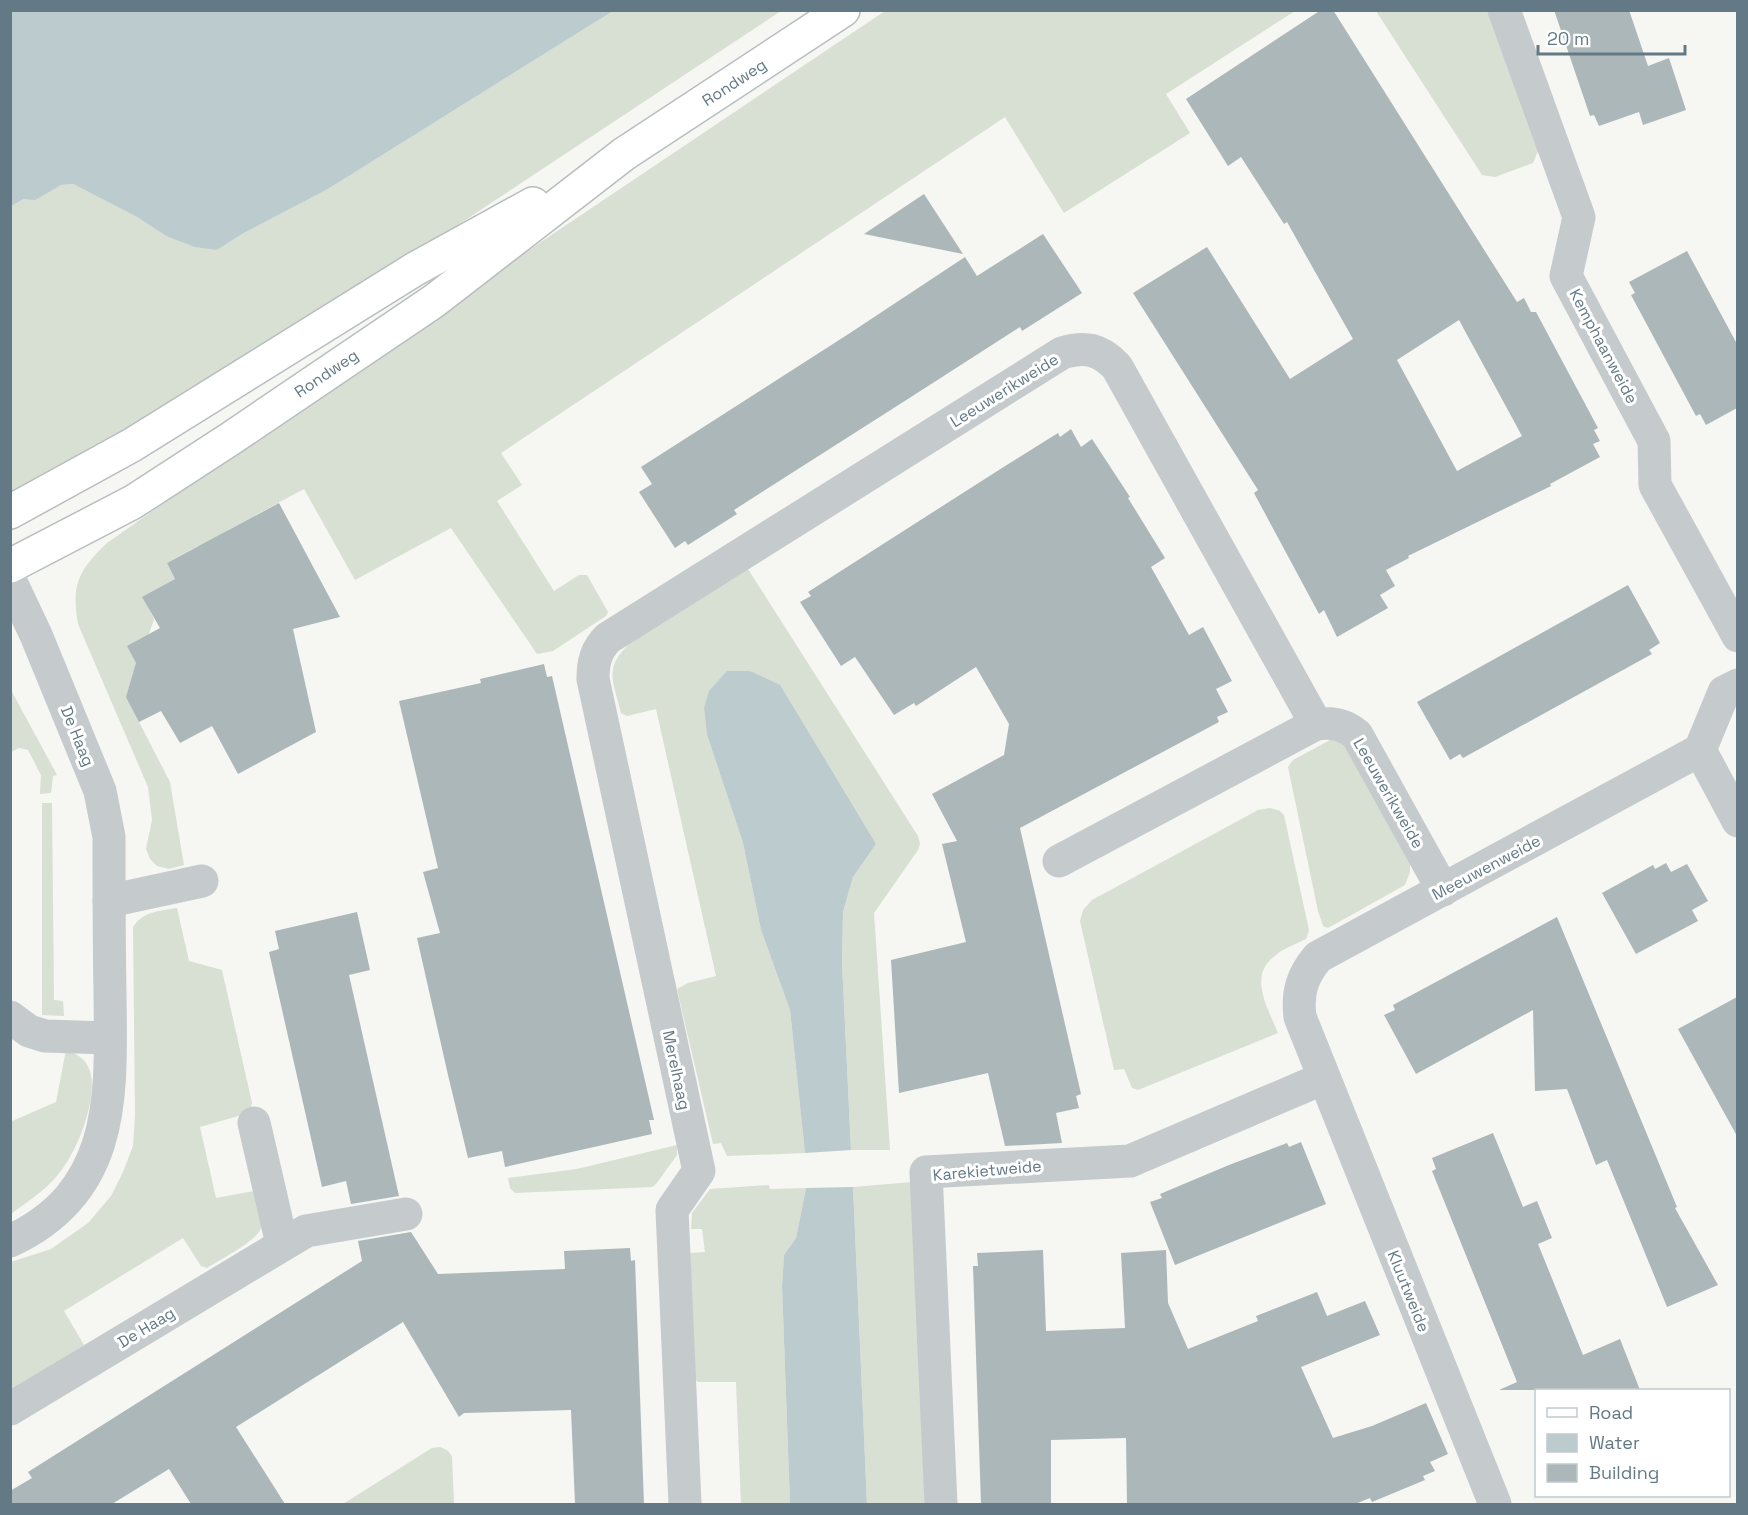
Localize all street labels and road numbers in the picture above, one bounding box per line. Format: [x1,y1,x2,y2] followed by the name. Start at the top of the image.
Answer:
[698,54,770,111] street label: Rondweg
[1565,285,1643,407] street label: Kemphaanweide
[290,344,362,402] street label: Rondweg
[946,349,1062,432] street label: Leeuwerikweide
[56,703,99,769] street label: De Haag
[1348,734,1429,852] street label: Leeuwerikweide
[1428,830,1544,905] street label: Meeuwenweide
[658,1028,695,1112] street label: Merelhaag
[932,1155,1042,1186] street label: Karekietweide
[1383,1247,1434,1335] street label: Kluutweide
[114,1302,179,1353] street label: De Haag

